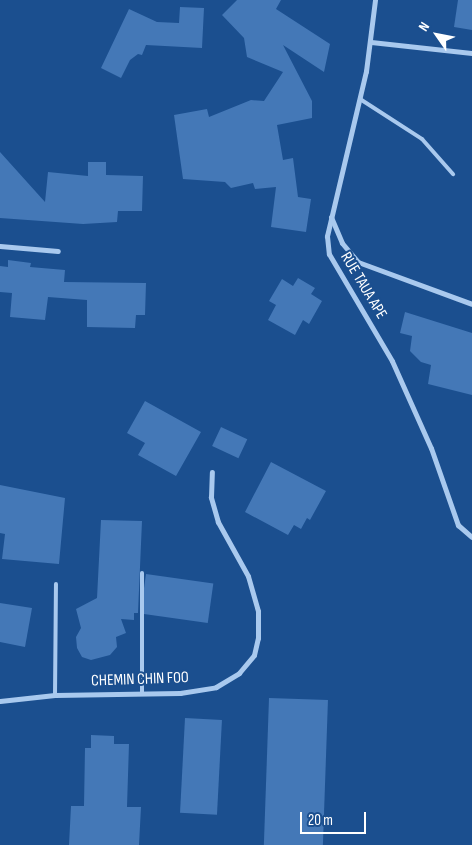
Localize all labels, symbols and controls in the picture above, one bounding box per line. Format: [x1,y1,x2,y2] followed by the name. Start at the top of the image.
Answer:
[412,10,462,60] north arrow
[415,19,433,34] text: N
[336,249,390,323] street label: RUE TAUA APE
[91,669,189,691] street label: CHEMIN CHIN FOO
[302,802,368,834] scale bar
[308,811,333,830] text: 20 m

